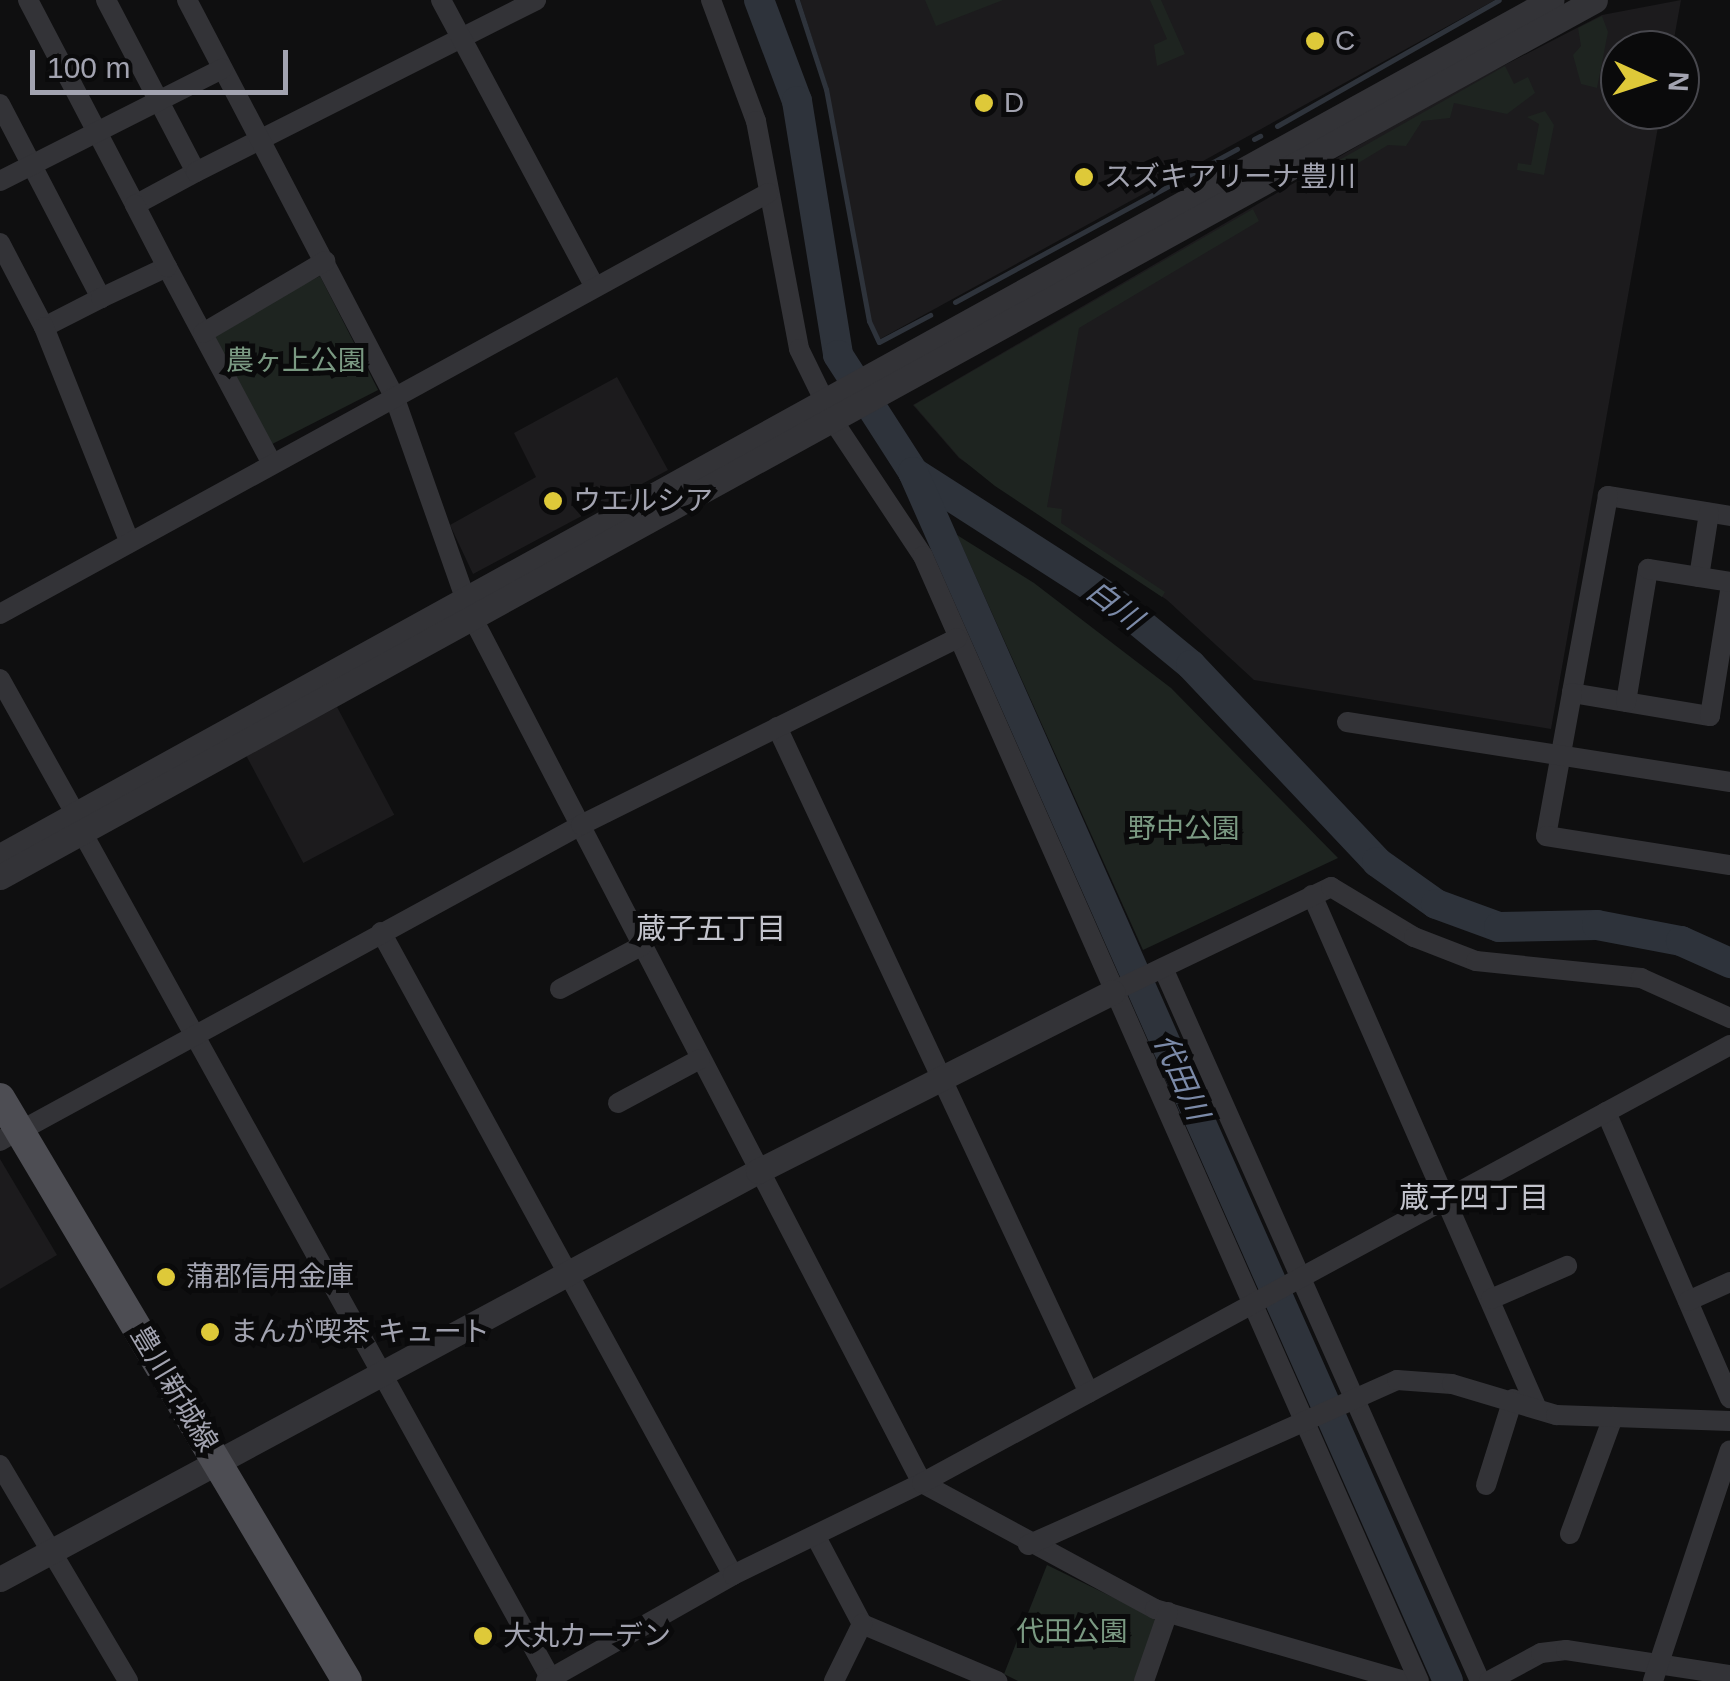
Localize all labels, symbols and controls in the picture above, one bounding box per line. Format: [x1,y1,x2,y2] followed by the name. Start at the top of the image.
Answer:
[1335,24,1355,58] place label: C
[35,30,292,92] scale bar
[1304,30,1326,52] marker: C
[1600,30,1700,130] north arrow
[47,51,130,84] text: 100 m
[1662,71,1694,92] text: N
[1004,86,1024,120] place label: D
[973,92,995,114] marker: D
[1104,160,1356,194] place label: スズキアリーナ豊川
[1073,166,1095,188] marker: スズキアリーナ豊川
[226,344,366,378] park label: 農ヶ上公園
[573,484,713,518] place label: ウエルシア
[542,490,564,512] marker: ウエルシア
[1079,573,1149,637] water label: 白川
[1128,812,1240,846] park label: 野中公園
[636,911,786,947] district label: 蔵子五丁目
[1146,1029,1216,1125] water label: 代田川
[1399,1180,1549,1216] district label: 蔵子四丁目
[186,1260,354,1294] place label: 蒲郡信用金庫
[155,1266,177,1288] marker: 蒲郡信用金庫
[230,1315,490,1349] place label: まんが喫茶 キュート
[124,1320,224,1458] street label: 豊川新城線
[199,1321,221,1343] marker: まんが喫茶 キュート
[1016,1615,1128,1649] park label: 代田公園
[503,1619,671,1653] place label: 大丸カーデン
[472,1625,494,1647] marker: 大丸カーデン

